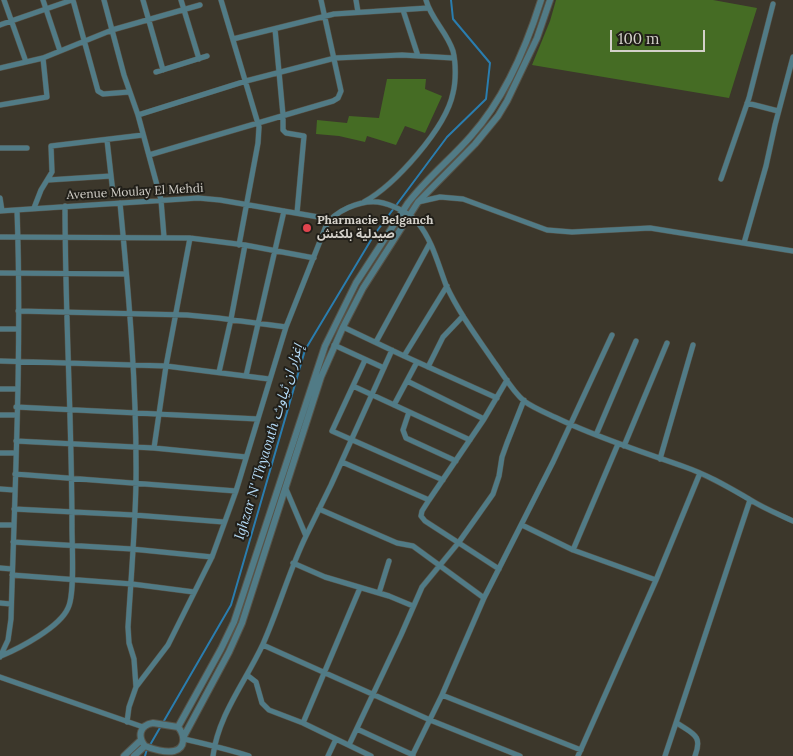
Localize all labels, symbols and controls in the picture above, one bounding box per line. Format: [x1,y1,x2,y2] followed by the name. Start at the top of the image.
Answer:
[613,20,708,52] scale bar
[618,29,659,48] text: 100 m
[66,181,204,203] street label: Avenue Moulay El Mehdi
[317,214,434,242] place label: Pharmacie Belganch صيدلية بلكنش
[301,222,313,234] marker: Pharmacie Belganch صيدلية بلكنش
[231,342,307,542] water label: Ighzar N' Thyaouth إغزار ان ثياوث

